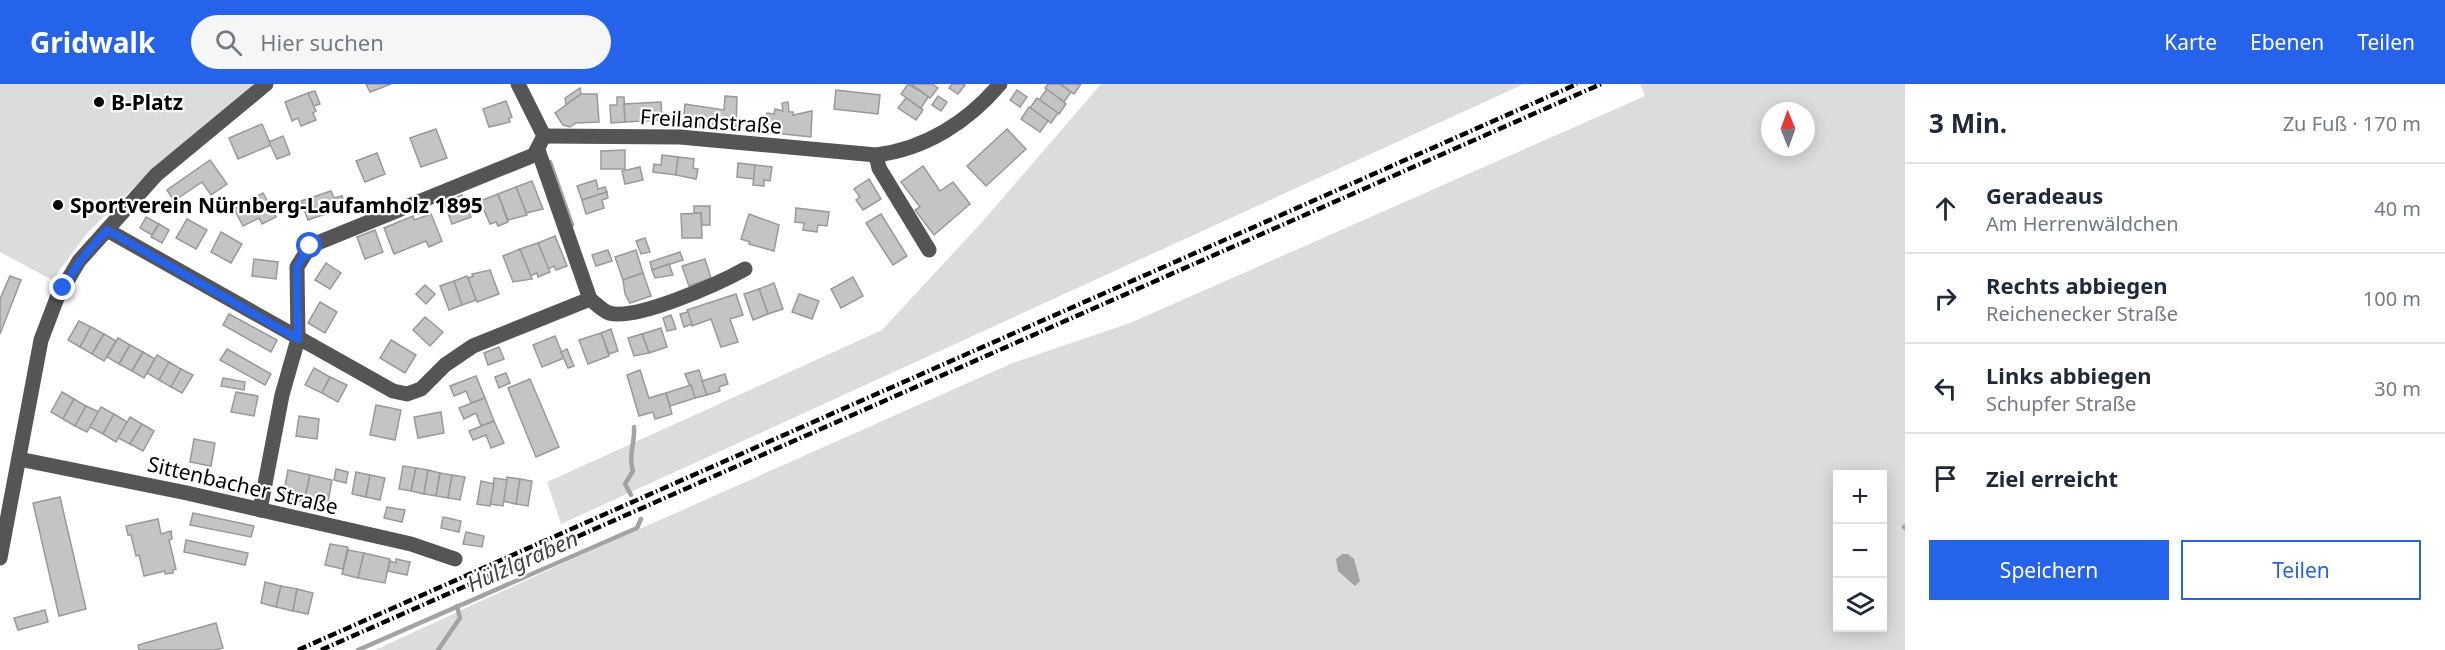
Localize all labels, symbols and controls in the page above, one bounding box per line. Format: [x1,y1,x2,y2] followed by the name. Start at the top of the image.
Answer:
[191,15,611,69] search box
[30,23,155,61] text: Gridwalk
[212,26,245,59] icon: search
[260,27,384,57] text: Hier suchen
[2164,28,2217,56] text: Karte
[2250,28,2324,56] text: Ebenen
[2357,28,2415,56] text: Teilen
[111,88,183,116] place label: B-Platz
[92,95,106,109] marker: B-Platz
[639,102,783,140] street label: Freilandstraße
[1761,102,1815,156] north arrow
[1929,105,2007,141] text: 3 Min.
[2283,110,2421,137] text: Zu Fuß · 170 m
[1986,180,2103,210] text: Geradeaus
[70,191,483,219] place label: Sportverein Nürnberg-Laufamholz 1895
[1929,192,1962,225] icon: ahead
[2374,195,2421,222] text: 40 m
[51,198,65,212] marker: Sportverein Nürnberg-Laufamholz 1895
[1986,210,2179,237] text: Am Herrenwäldchen
[296,232,322,258] route start
[1986,270,2168,300] text: Rechts abbiegen
[49,274,75,300] route end
[1929,282,1962,315] icon: right
[2363,285,2421,312] text: 100 m
[1986,300,2178,327] text: Reichenecker Straße
[1986,360,2152,390] text: Links abbiegen
[1929,372,1962,405] icon: left
[2374,375,2421,402] text: 30 m
[1986,390,2136,417] text: Schupfer Straße
[145,449,341,521] street label: Sittenbacher Straße
[1929,462,1962,495] icon: arrive
[1986,463,2118,493] text: Ziel erreicht
[1833,470,1887,632] map controls
[1833,470,1887,524] button: +
[462,522,582,598] water label: Hülzlgraben
[1833,524,1887,578] button: −
[1929,540,2169,600] button: Speichern
[2181,540,2421,600] button: Teilen
[1833,578,1887,632] button: layers

